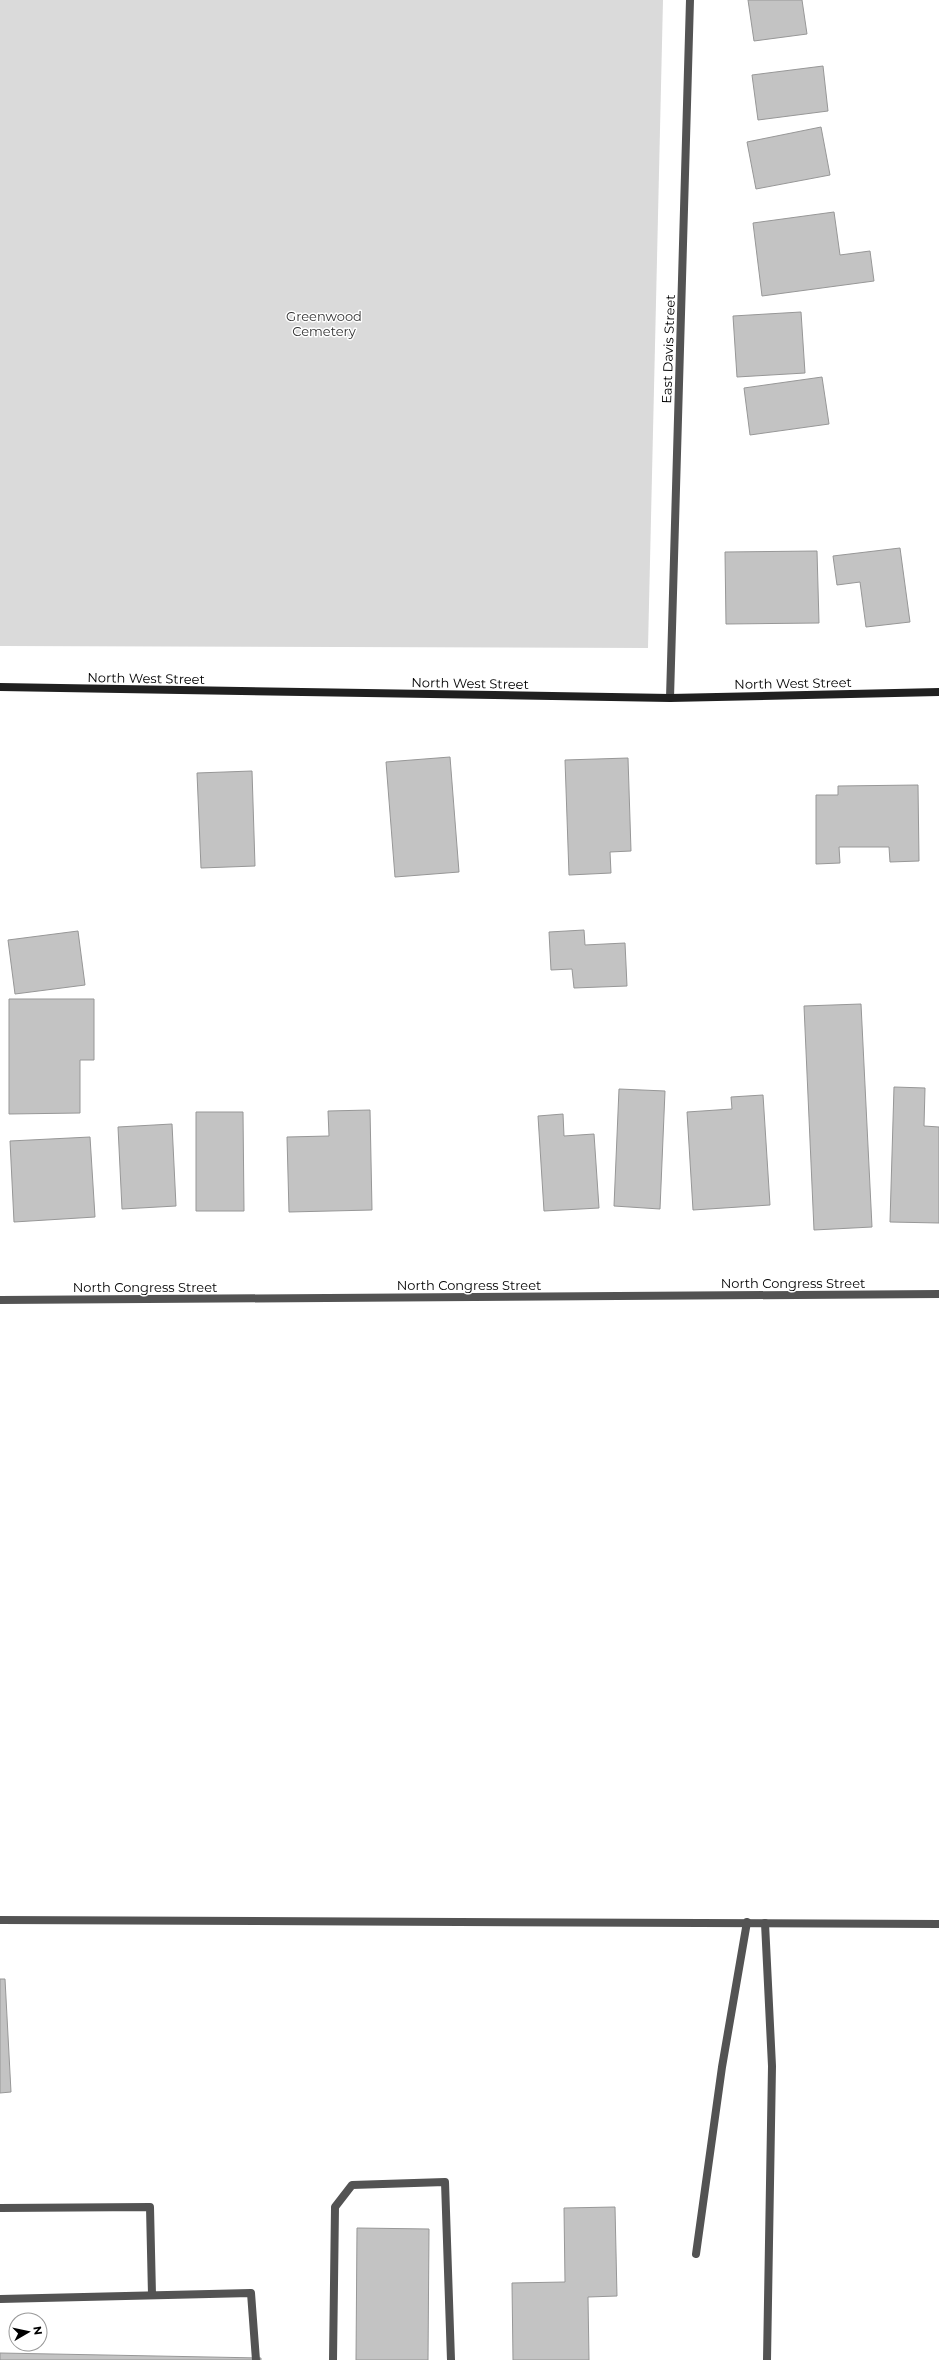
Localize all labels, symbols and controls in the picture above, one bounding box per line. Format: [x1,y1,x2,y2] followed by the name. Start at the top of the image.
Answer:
[658,294,678,404] street label: East Davis Street
[286,308,362,339] park label: Greenwood Cemetery
[87,669,205,687] street label: North West Street
[411,674,529,692] street label: North West Street
[734,674,852,692] street label: North West Street
[721,1275,865,1291] street label: North Congress Street
[397,1277,541,1293] street label: North Congress Street
[73,1279,217,1295] street label: North Congress Street
[8,2312,48,2352] north arrow
[30,2325,45,2336] text: N

